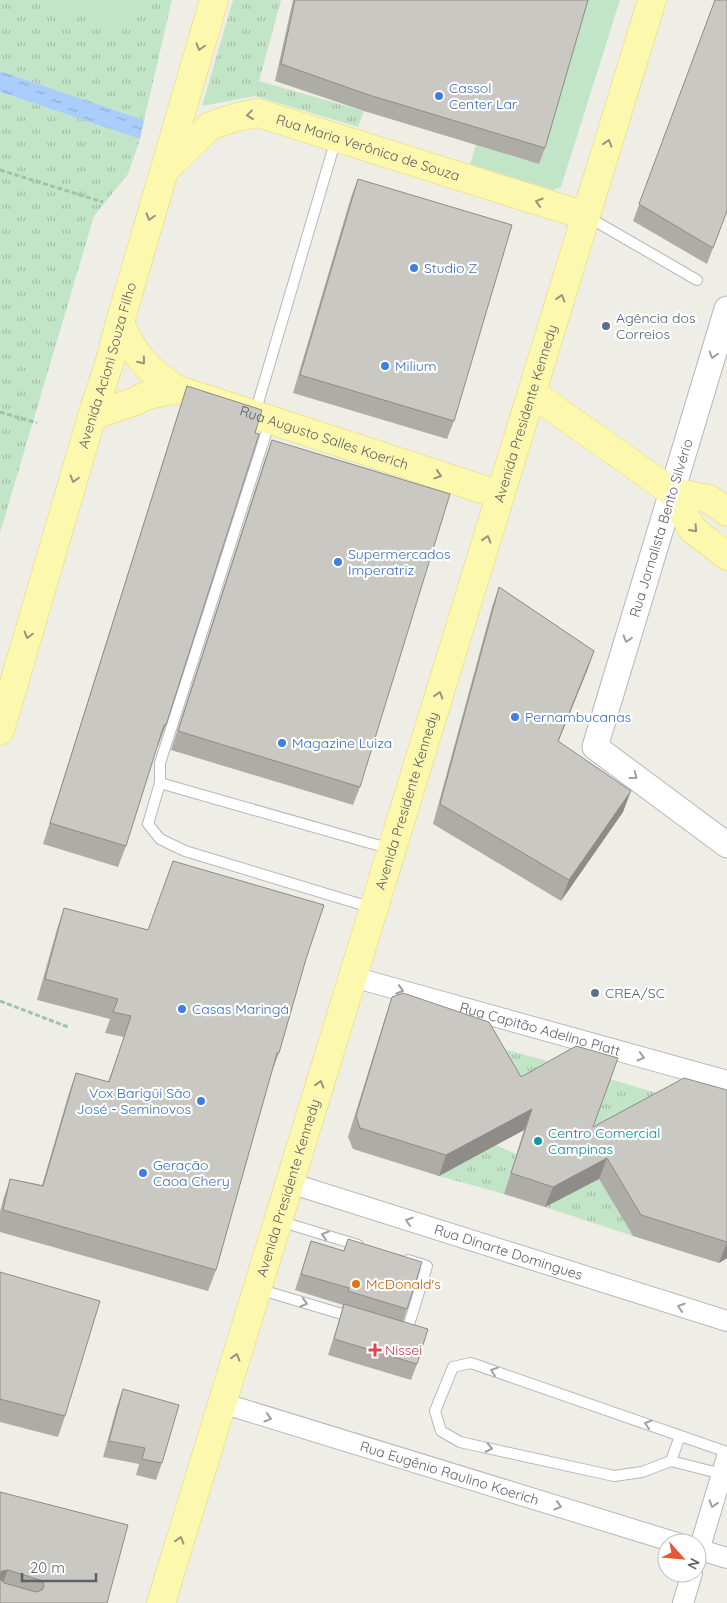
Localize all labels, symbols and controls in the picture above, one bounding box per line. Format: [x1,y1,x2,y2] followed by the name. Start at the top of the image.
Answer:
[196,42,206,50] one-way arrow
[449,79,518,113] place label: Cassol Center Lar
[433,90,445,102] marker: Cassol Center Lar
[246,109,254,120] one-way arrow
[274,110,462,185] street label: Rua Maria Verônica de Souza
[603,139,613,147] one-way arrow
[536,197,544,207] one-way arrow
[146,213,156,221] one-way arrow
[424,259,477,277] place label: Studio Z
[408,262,420,274] marker: Studio Z
[74,280,140,451] street label: Avenida Acioni Souza Filho
[555,294,565,303] one-way arrow
[616,309,696,343] place label: Agência dos Correios
[600,320,612,332] marker: Agência dos Correios
[490,322,561,505] street label: Avenida Presidente Kennedy
[708,351,718,359] one-way arrow
[136,355,145,364] one-way arrow
[395,357,437,375] place label: Milium
[379,360,391,372] marker: Milium
[238,401,411,474] street label: Rua Augusto Salles Koerich
[625,437,697,619] street label: Rua Jornalista Bento Silvério
[434,469,442,479] one-way arrow
[69,475,79,483] one-way arrow
[688,523,697,532] one-way arrow
[481,536,491,544] one-way arrow
[348,545,451,579] place label: Supermercados Imperatriz
[332,556,344,568] marker: Supermercados Imperatriz
[24,631,34,639] one-way arrow
[623,634,633,643] one-way arrow
[434,691,444,699] one-way arrow
[525,708,631,726] place label: Pernambucanas
[371,710,442,892] street label: Avenida Presidente Kennedy
[509,711,521,723] marker: Pernambucanas
[292,734,392,752] place label: Magazine Luiza
[276,737,288,749] marker: Magazine Luiza
[628,770,637,778] one-way arrow
[395,984,403,994] one-way arrow
[605,984,665,1002] place label: CREA/SC
[589,987,601,999] marker: CREA/SC
[458,998,622,1060] street label: Rua Capitão Adelino Platt
[192,1000,289,1018] place label: Casas Maringá
[176,1003,188,1015] marker: Casas Maringá
[636,1051,645,1062] one-way arrow
[314,1081,324,1089] one-way arrow
[77,1084,191,1118] place label: Vox Barigüi São José - Seminovos
[195,1095,207,1107] marker: Vox Barigüi São José - Seminovos
[252,1097,324,1279] street label: Avenida Presidente Kennedy
[548,1124,661,1158] place label: Centro Comercial Campinas
[532,1135,544,1147] marker: Centro Comercial Campinas
[153,1156,230,1190] place label: Geração Caoa Chery
[137,1167,149,1179] marker: Geração Caoa Chery
[405,1216,413,1226] one-way arrow
[432,1220,585,1284] street label: Rua Dinarte Domingues
[321,1230,329,1240] one-way arrow
[366,1275,441,1293] place label: McDonald's
[350,1278,362,1290] marker: McDonald's
[299,1297,307,1307] one-way arrow
[677,1302,685,1312] one-way arrow
[385,1341,422,1359] place label: Nissei
[369,1344,381,1356] marker: Nissei
[231,1353,241,1361] one-way arrow
[491,1367,499,1377] one-way arrow
[264,1412,272,1422] one-way arrow
[644,1420,653,1430] one-way arrow
[358,1437,541,1509] street label: Rua Eugênio Raulino Koerich
[484,1442,493,1453] one-way arrow
[709,1500,719,1508] one-way arrow
[553,1501,561,1511] one-way arrow
[657,1533,707,1583] north arrow
[175,1536,185,1544] one-way arrow
[22,1550,96,1582] scale bar
[683,1555,704,1573] text: N
[30,1558,65,1577] text: 20 m

